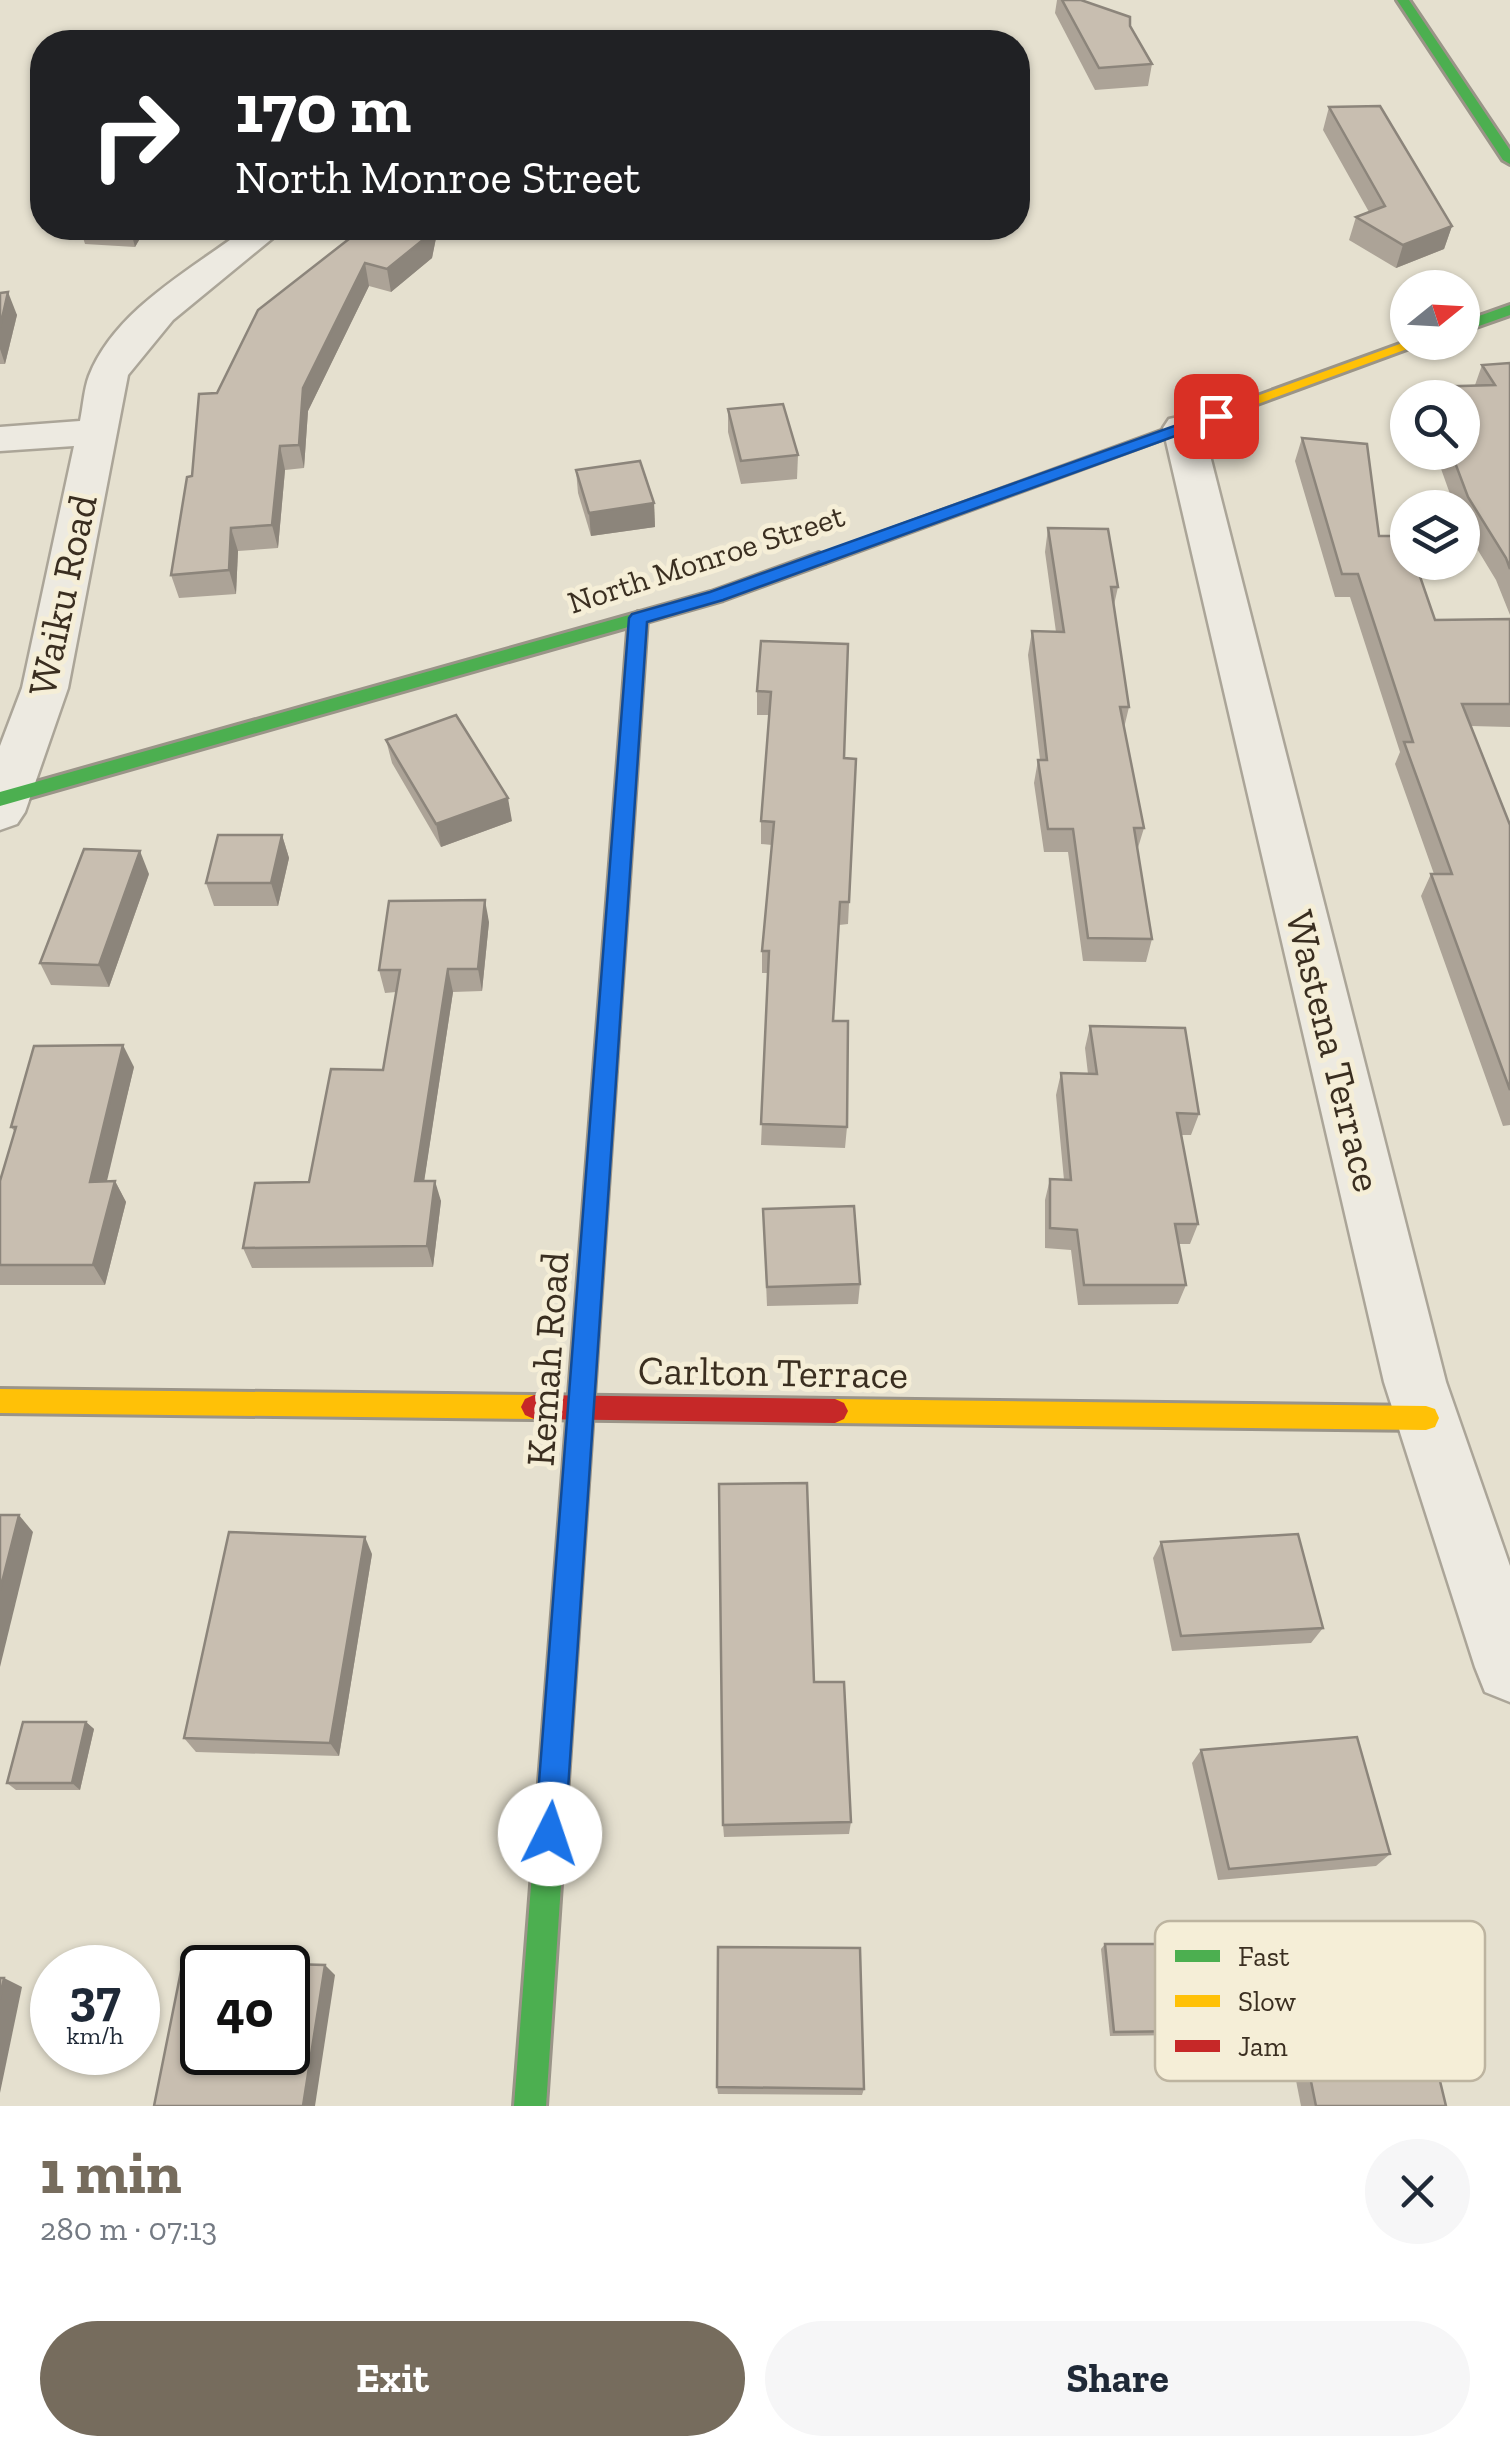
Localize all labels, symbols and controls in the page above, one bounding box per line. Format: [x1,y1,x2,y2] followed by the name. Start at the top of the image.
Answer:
[235,66,411,150] text: 170 m
[70,70,200,200] icon: right
[235,151,640,205] text: North Monroe Street
[1390,270,1480,360] north arrow
[1390,270,1480,580] map controls
[1174,374,1259,459] pin
[1390,380,1480,470] button: search
[1189,389,1244,444] icon: arrive
[17,490,107,700] street label: Waiku Road
[1390,490,1480,580] button: layers
[563,496,849,622] street label: North Monroe Street
[1276,906,1392,1196] street label: Wastena Terrace
[516,1250,578,1468] street label: Kemah Road
[638,1346,908,1398] street label: Carlton Terrace
[498,1782,602,1886] position arrow
[1155,1921,1485,2081] legend
[1238,1940,1290,1973] text: Fast
[180,1945,310,2075] speed limit sign: 40
[69,1968,121,2028] text: 37
[1238,1985,1296,2018] text: Slow
[66,2020,124,2050] text: km/h
[1238,2030,1288,2063] text: Jam
[40,2136,182,2208] text: 1 min
[1365,2139,1470,2244] button: close
[40,2210,217,2248] text: 280 m · 07:13
[40,2321,745,2436] button: Exit
[765,2321,1470,2436] button: Share

